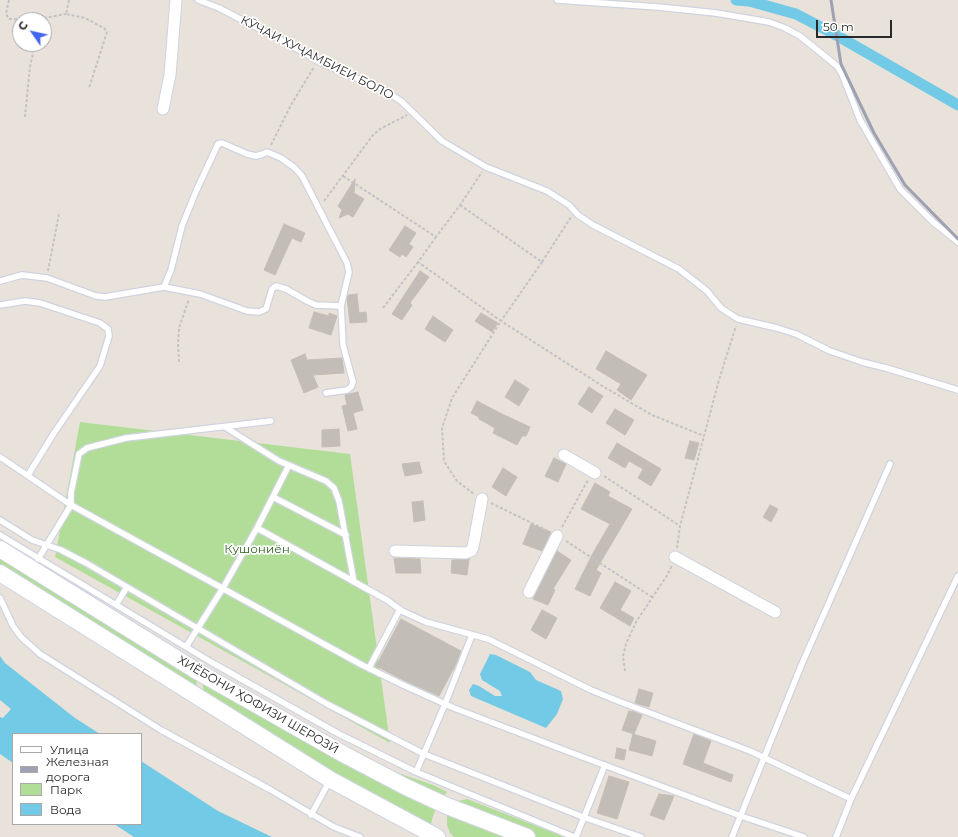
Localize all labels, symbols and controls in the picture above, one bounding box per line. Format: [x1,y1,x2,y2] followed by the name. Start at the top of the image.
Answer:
[12,12,52,52] north arrow
[818,12,894,38] scale bar
[238,13,396,103] street label: КӮЧАИ ХУҶАМБИЕИ БОЛО
[15,19,31,33] text: С
[823,19,854,34] text: 50 m
[224,542,290,556] park label: Кушониён
[175,653,341,757] street label: ХИЁБОНИ ҲОФИЗИ ШЕРОЗӢ
[12,733,142,825] legend
[50,742,89,757] text: Улица
[46,754,109,784] text: Железная дорога
[50,782,82,797] text: Парк
[50,802,81,817] text: Вода

